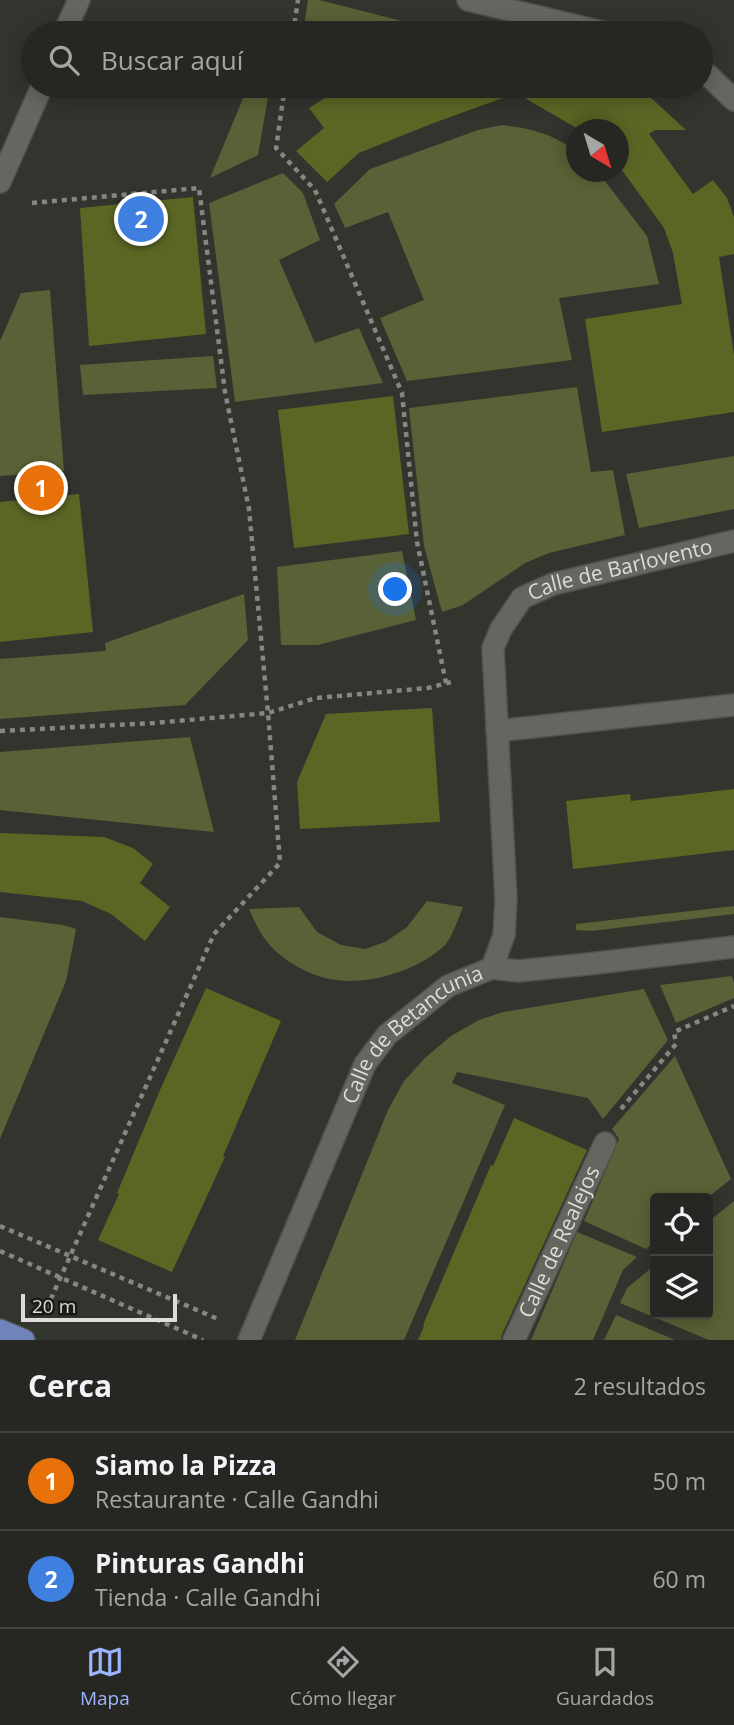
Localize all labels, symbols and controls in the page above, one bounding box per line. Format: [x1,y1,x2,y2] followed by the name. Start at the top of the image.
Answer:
[21,21,713,98] search box
[45,41,83,79] icon: search
[101,42,243,78] text: Buscar aquí
[566,119,629,182] north arrow
[118,193,164,245] pin: 2
[18,462,64,514] pin: 1
[523,532,715,607] street label: Calle de Barlovento
[378,572,412,606] your location
[335,958,487,1108] street label: Calle de Betancunia
[511,1161,606,1322] street label: Calle de Realejos
[650,1193,713,1319] map controls
[650,1193,713,1256] button: locate
[650,1256,713,1319] button: layers
[21,1291,177,1323] scale bar
[32,1293,76,1319] text: 20 m
[28,1365,112,1406] text: Cerca
[574,1370,706,1402] text: 2 resultados
[95,1447,277,1483] text: Siamo la Pizza
[44,1465,58,1497] text: 1
[652,1465,706,1497] text: 50 m
[95,1483,379,1515] text: Restaurante · Calle Gandhi
[95,1545,305,1581] text: Pinturas Gandhi
[44,1563,58,1595] text: 2
[652,1563,706,1595] text: 60 m
[95,1581,321,1613] text: Tienda · Calle Gandhi
[80,1643,130,1711] tab: Mapa
[290,1643,396,1711] tab: Cómo llegar
[556,1643,654,1711] tab: Guardados

